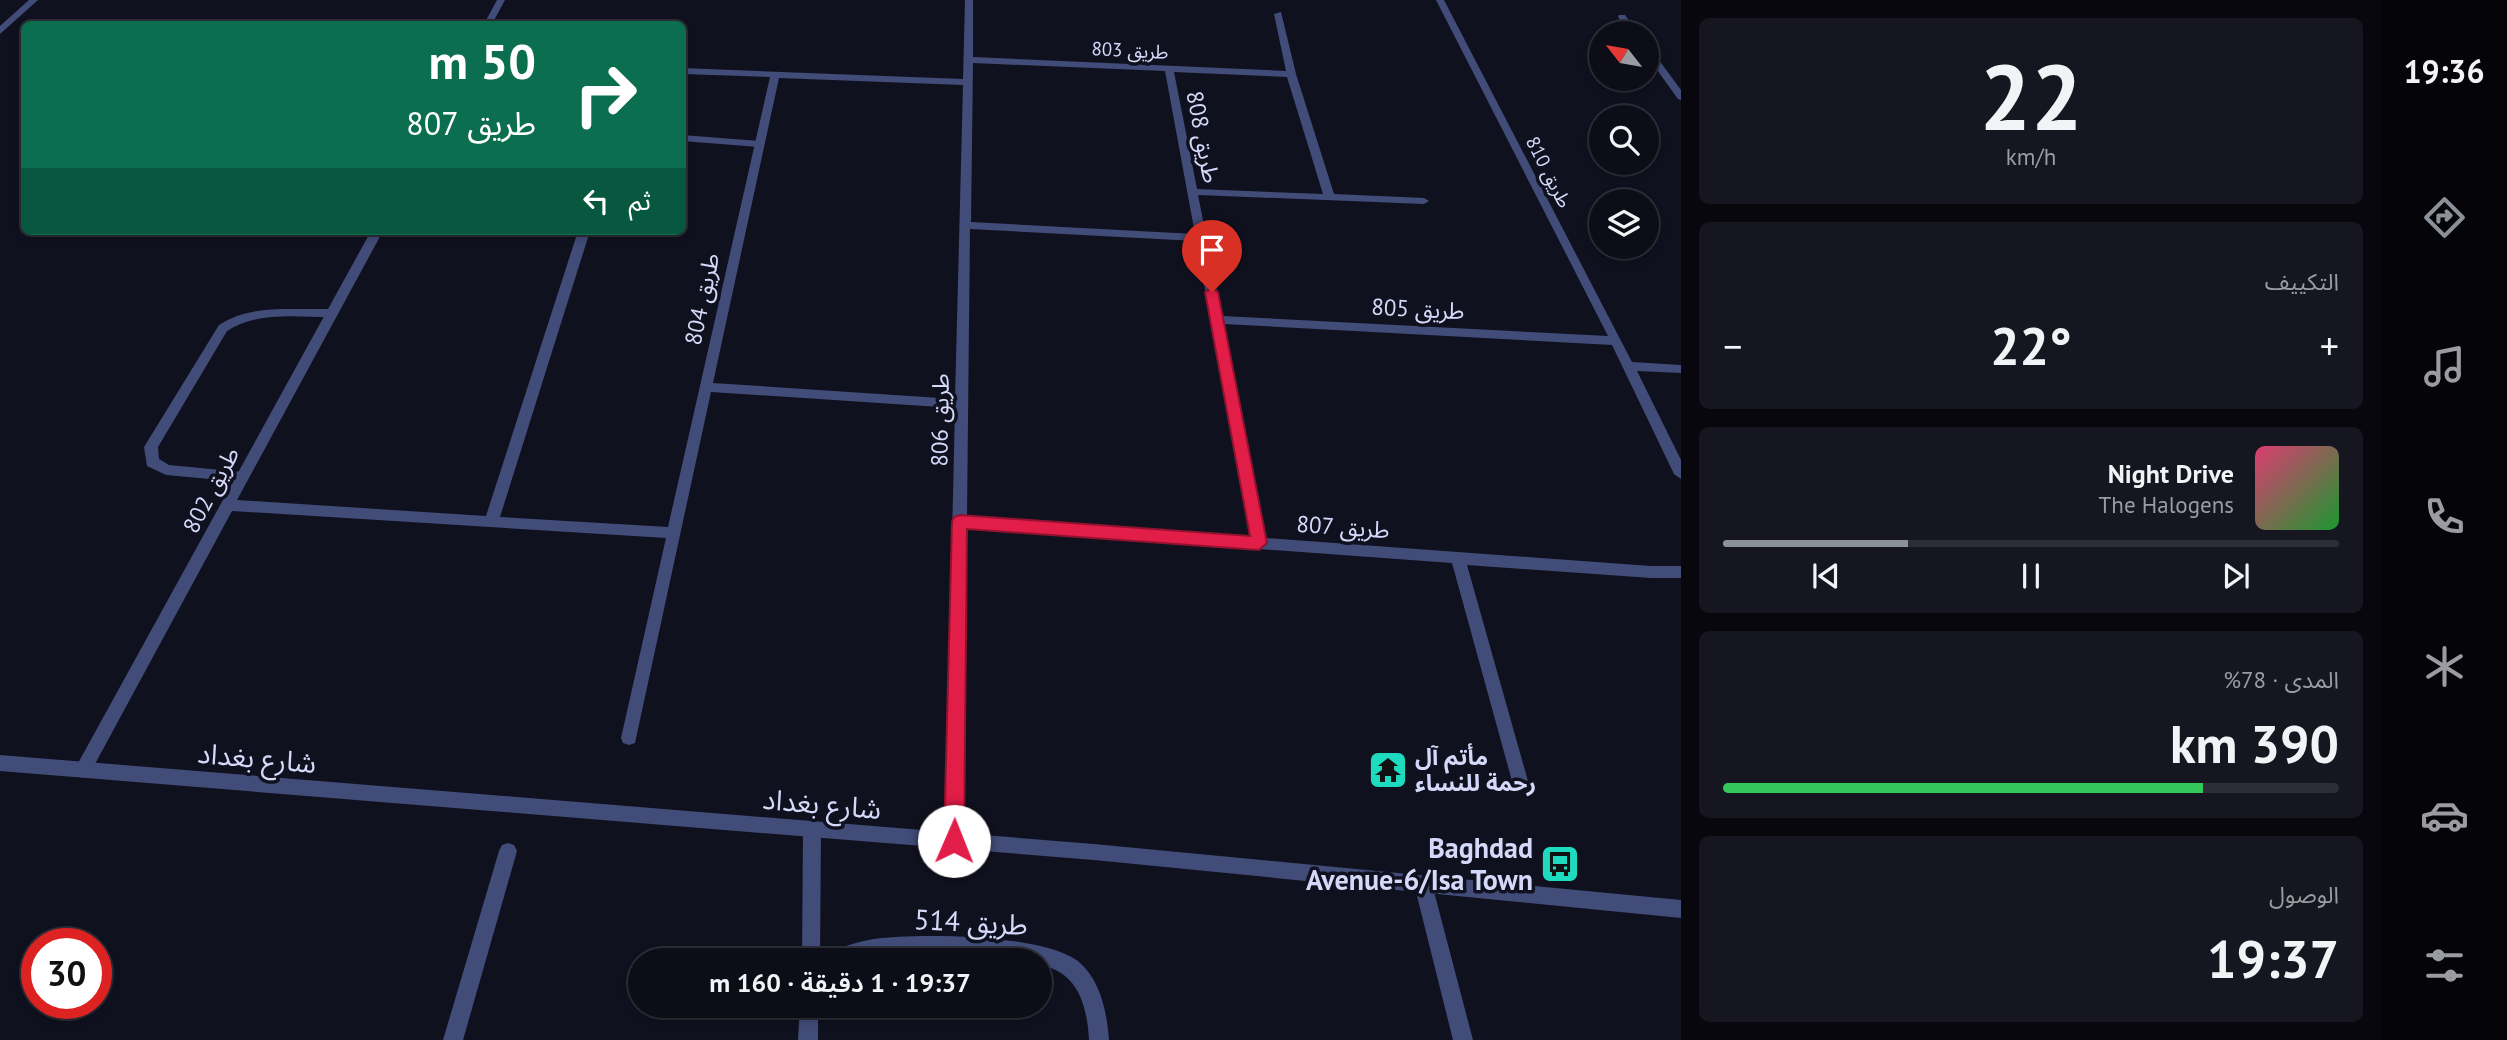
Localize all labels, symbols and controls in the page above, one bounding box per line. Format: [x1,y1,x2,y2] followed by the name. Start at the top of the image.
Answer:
[1589,21,1659,91] north arrow
[1589,21,1659,259] map controls
[429,29,536,93] text: 50 m
[1091,36,1169,64] street label: طريق 803
[1979,37,2083,155] text: 22
[560,49,651,140] icon: right
[2403,50,2485,92] text: 19:36
[1180,88,1227,185] street label: طريق 808
[406,102,536,144] text: طريق 807
[1589,105,1659,175] button: search
[1521,132,1577,212] street label: طريق 810
[2006,142,2056,171] text: km/h
[577,182,615,220] icon: left
[629,184,651,217] text: ثم
[1589,189,1659,259] button: layers
[2420,193,2469,242] icon: directions
[1182,220,1242,292] pin
[1193,231,1231,269] icon: arrive
[678,250,725,347] street label: طريق 804
[2265,267,2339,296] text: التكييف
[1371,292,1465,325] street label: طريق 805
[1990,312,2072,379] text: 22°
[1723,321,1742,370] text: −
[2320,321,2339,370] text: +
[2420,342,2469,391] icon: music
[924,373,955,467] street label: طريق 806
[176,442,245,538] street label: طريق 802
[2108,457,2234,490] text: Night Drive
[2099,490,2234,519] text: The Halogens
[2420,492,2469,541] icon: phone
[1296,509,1391,544] street label: طريق 807
[1807,557,1845,595] icon: previous
[2012,557,2050,595] icon: pause
[2217,557,2255,595] icon: next
[2420,642,2469,691] icon: climate
[2223,665,2339,694] text: المدى · 78%
[2170,710,2339,777] text: 390 km
[196,734,318,784] street label: شارع بغداد
[1415,742,1536,797] place label: مأتم آل رحمة للنساء
[1367,749,1409,791] temple icon: مأتم آل رحمة للنساء
[761,780,883,830] street label: شارع بغداد
[2420,791,2469,840] icon: car
[917,804,991,878] position arrow
[1306,829,1533,898] place label: Baghdad Avenue-6/Isa Town
[1539,843,1581,885] bus stop icon: Baghdad Avenue-6/Isa Town
[2269,880,2339,909] text: الوصول
[913,900,1029,943] street label: طريق 514
[2207,925,2339,992] text: 19:37
[21,928,112,1019] speed limit sign: 30
[2420,941,2469,990] icon: filters
[709,966,971,999] text: 19:37 · 1 دقيقة · 160 m

